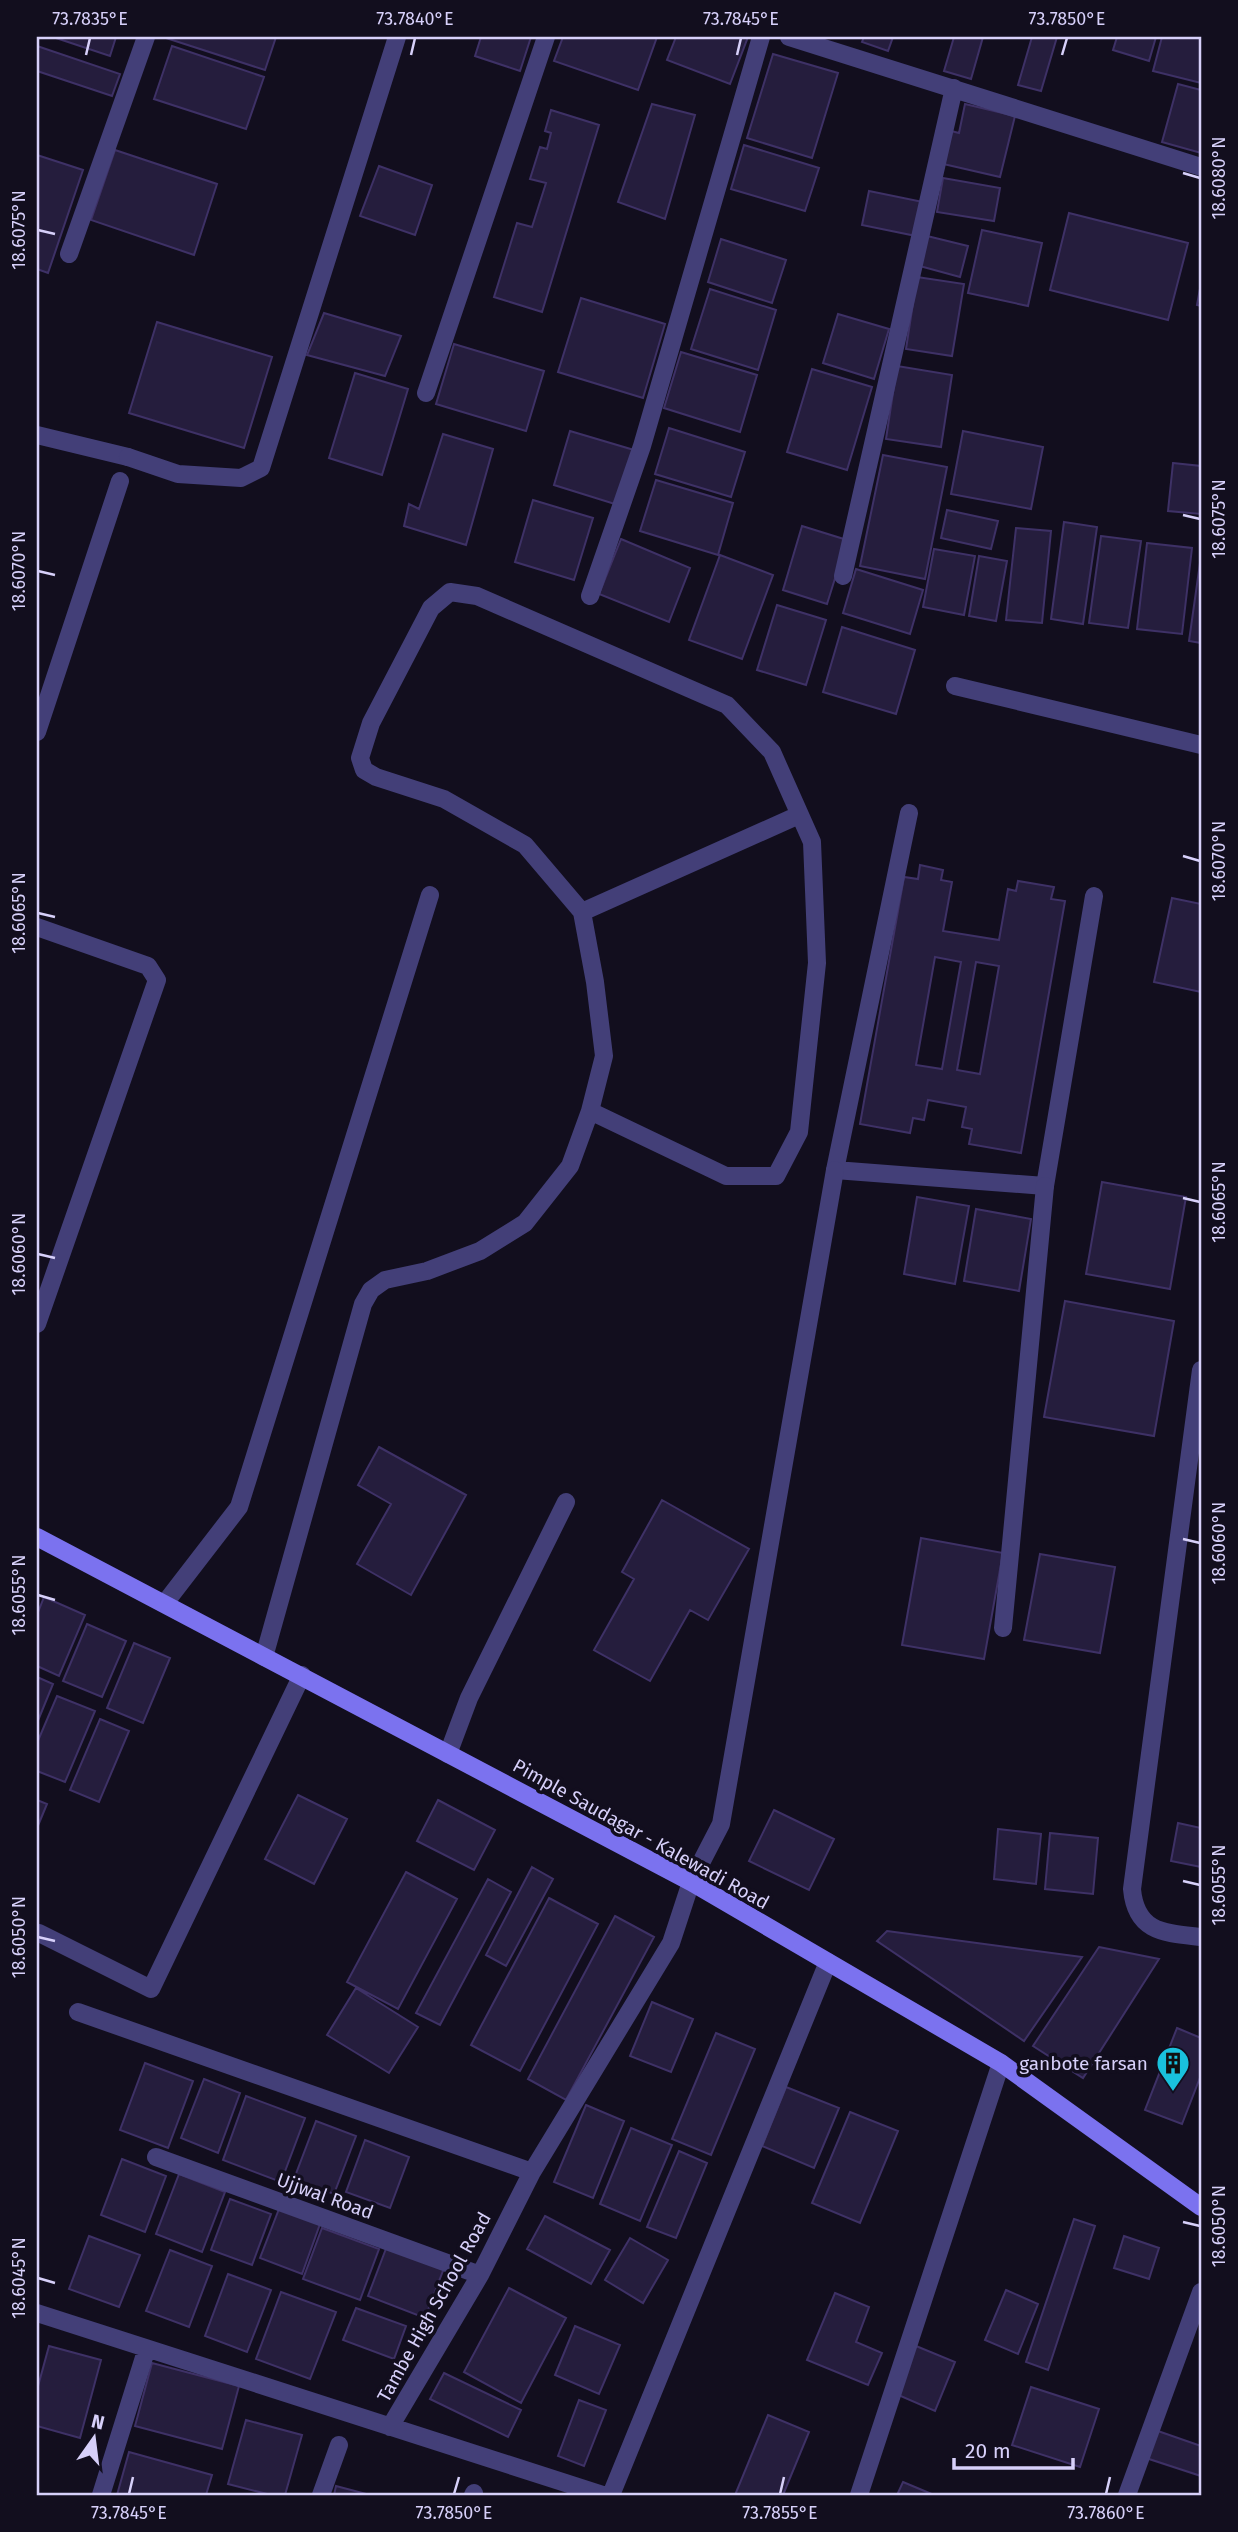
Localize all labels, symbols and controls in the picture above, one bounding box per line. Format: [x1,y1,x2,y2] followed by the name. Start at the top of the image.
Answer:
[52,8,128,30] text: 73.7835°E
[376,8,454,30] text: 73.7840°E
[703,8,779,30] text: 73.7845°E
[1029,8,1105,30] text: 73.7850°E
[1208,136,1230,220] text: 18.6080°N
[8,190,30,270] text: 18.6075°N
[1208,479,1230,559] text: 18.6075°N
[8,531,30,611] text: 18.6070°N
[1208,821,1230,901] text: 18.6070°N
[8,872,30,954] text: 18.6065°N
[1208,1161,1230,1243] text: 18.6065°N
[8,1213,30,1295] text: 18.6060°N
[1208,1502,1230,1584] text: 18.6060°N
[8,1555,30,1635] text: 18.6055°N
[509,1754,773,1914] street label: Pimple Saudagar - Kalewadi Road
[1208,1845,1230,1925] text: 18.6055°N
[8,1896,30,1978] text: 18.6050°N
[1154,2044,1192,2093] building icon: ganbote farsan
[1019,2052,1148,2075] place label: ganbote farsan
[274,2168,376,2224] street label: Ujjwal Road
[1208,2185,1230,2267] text: 18.6050°N
[372,2208,496,2406] street label: Tambe High School Road
[8,2237,30,2319] text: 18.6045°N
[60,2402,130,2472] north arrow
[89,2409,107,2435] text: N
[954,2427,1074,2471] scale bar
[965,2438,1011,2464] text: 20 m
[91,2502,167,2524] text: 73.7845°E
[416,2502,492,2524] text: 73.7850°E
[742,2502,818,2524] text: 73.7855°E
[1067,2502,1145,2524] text: 73.7860°E

